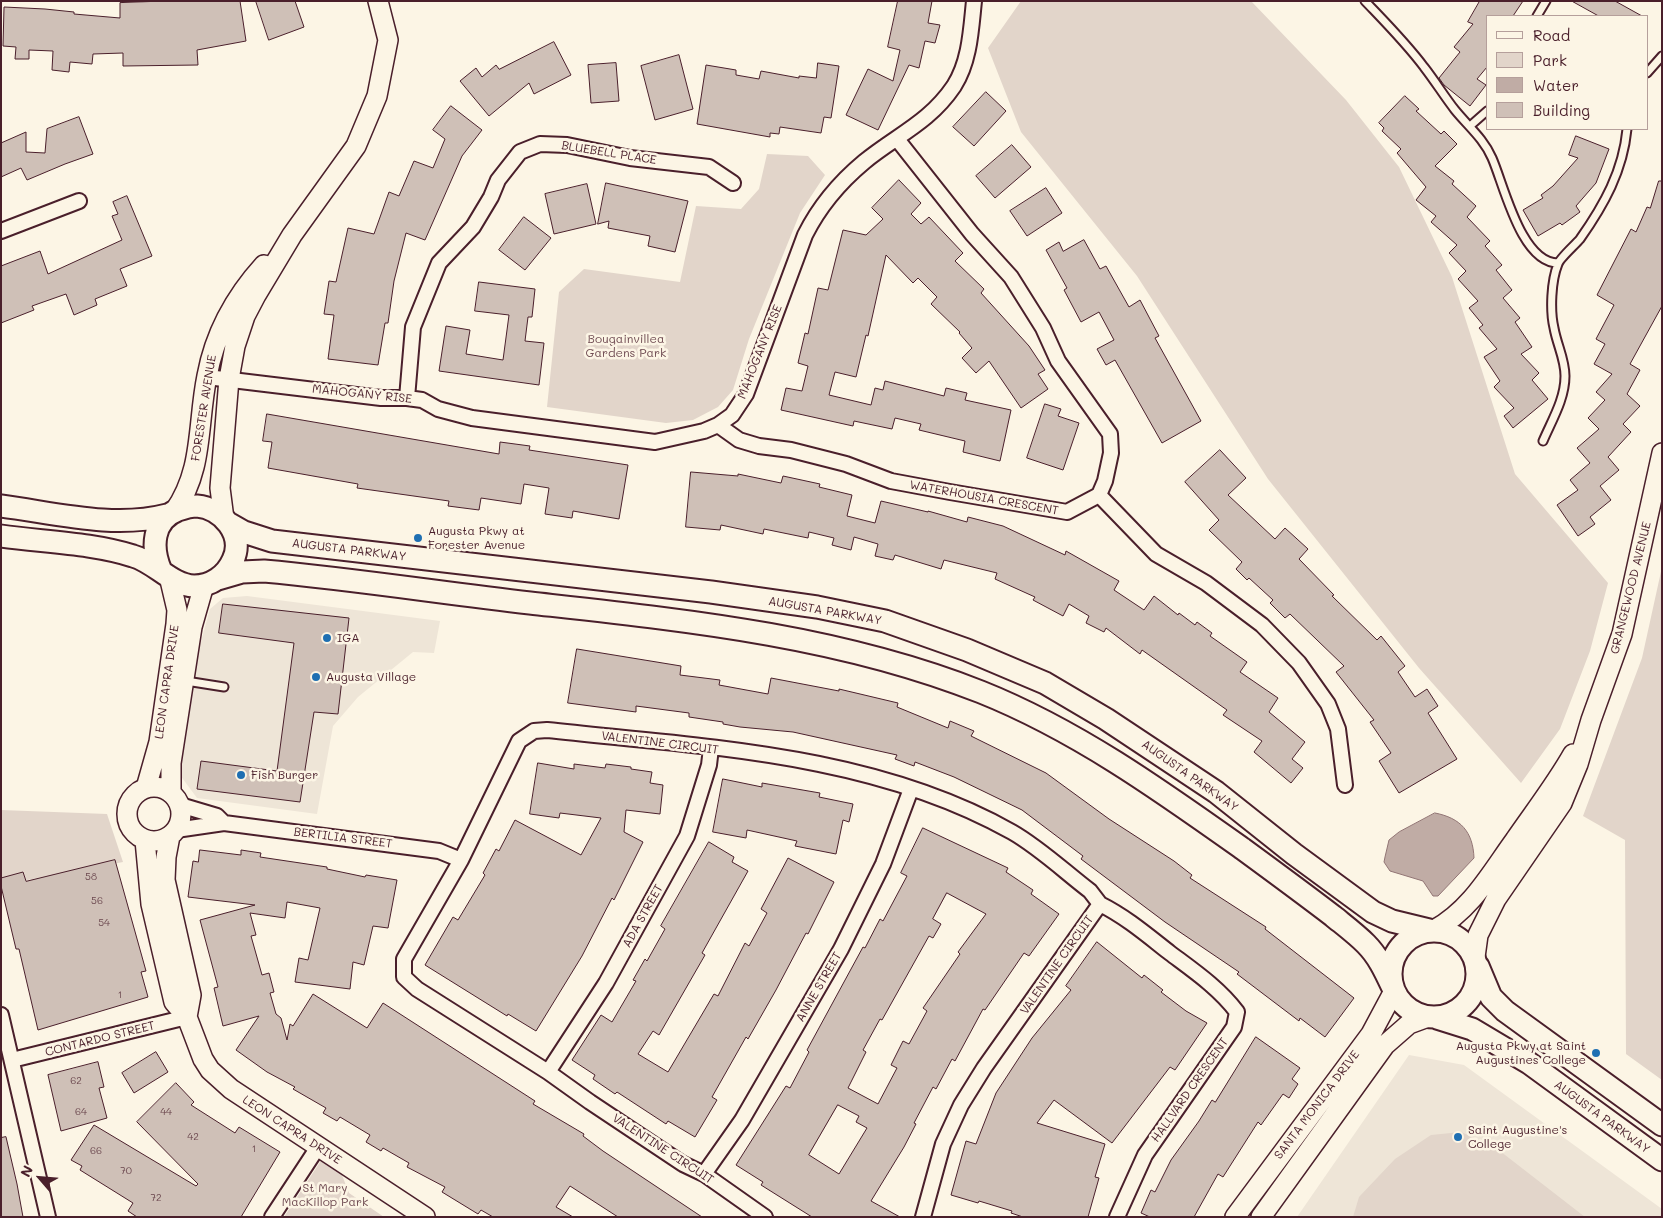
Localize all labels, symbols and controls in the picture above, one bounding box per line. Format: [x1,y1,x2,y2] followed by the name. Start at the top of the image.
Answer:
[1486,15,1648,130] legend
[1533,25,1570,45] text: Road
[1533,50,1567,70] text: Park
[1533,75,1579,95] text: Water
[1533,100,1590,120] text: Building
[560,138,658,168] street label: BLUEBELL PLACE
[735,303,785,401] street label: MAHOGANY RISE
[586,332,666,360] park label: Bougainvillea Gardens Park
[188,354,220,462] street label: FORESTER AVENUE
[311,382,413,406] street label: MAHOGANY RISE
[908,478,1060,518] street label: WATERHOUSIA CRESCENT
[1608,520,1654,656] street label: GRANGEWOOD AVENUE
[428,524,525,552] place label: Augusta Pkwy at Forester Avenue
[412,532,424,544] marker: Augusta Pkwy at Forester Avenue
[291,536,407,564] street label: AUGUSTA PARKWAY
[767,594,883,628] street label: AUGUSTA PARKWAY
[152,624,182,740] street label: LEON CAPRA DRIVE
[337,631,359,645] place label: IGA
[321,632,333,644] marker: IGA
[326,670,416,684] place label: Augusta Village
[310,671,322,683] marker: Augusta Village
[601,729,719,757] street label: VALENTINE CIRCUIT
[1139,737,1241,815] street label: AUGUSTA PARKWAY
[251,768,318,782] place label: Fish Burger
[235,769,247,781] marker: Fish Burger
[293,825,393,851] street label: BERTILIA STREET
[85,871,97,883] house number: 58
[620,882,666,950] street label: ADA STREET
[91,895,103,907] house number: 56
[1017,913,1097,1017] street label: VALENTINE CIRCUIT
[98,917,110,929] house number: 54
[793,949,845,1025] street label: ANNE STREET
[118,989,122,1001] house number: 1
[44,1018,156,1060] street label: CONTARDO STREET
[1148,1035,1232,1145] street label: HALLVARD CRESCENT
[1456,1039,1586,1067] place label: Augusta Pkwy at Saint Augustines College
[1590,1047,1602,1059] marker: Augusta Pkwy at Saint Augustines College
[1271,1048,1363,1162] street label: SANTA MONICA DRIVE
[70,1075,82,1087] house number: 62
[1551,1077,1653,1157] street label: AUGUSTA PARKWAY
[240,1093,344,1167] street label: LEON CAPRA DRIVE
[75,1106,87,1118] house number: 64
[160,1106,172,1118] house number: 44
[610,1111,716,1187] street label: VALENTINE CIRCUIT
[1468,1123,1567,1151] place label: Saint Augustine's College
[187,1131,199,1143] house number: 42
[1452,1131,1464,1143] marker: Saint Augustine's College
[252,1143,256,1155] house number: 1
[90,1145,102,1157] house number: 66
[15,1153,65,1203] north arrow
[15,1162,37,1180] text: N
[120,1165,132,1177] house number: 70
[282,1181,368,1209] park label: St Mary MacKillop Park
[150,1192,162,1204] house number: 72

